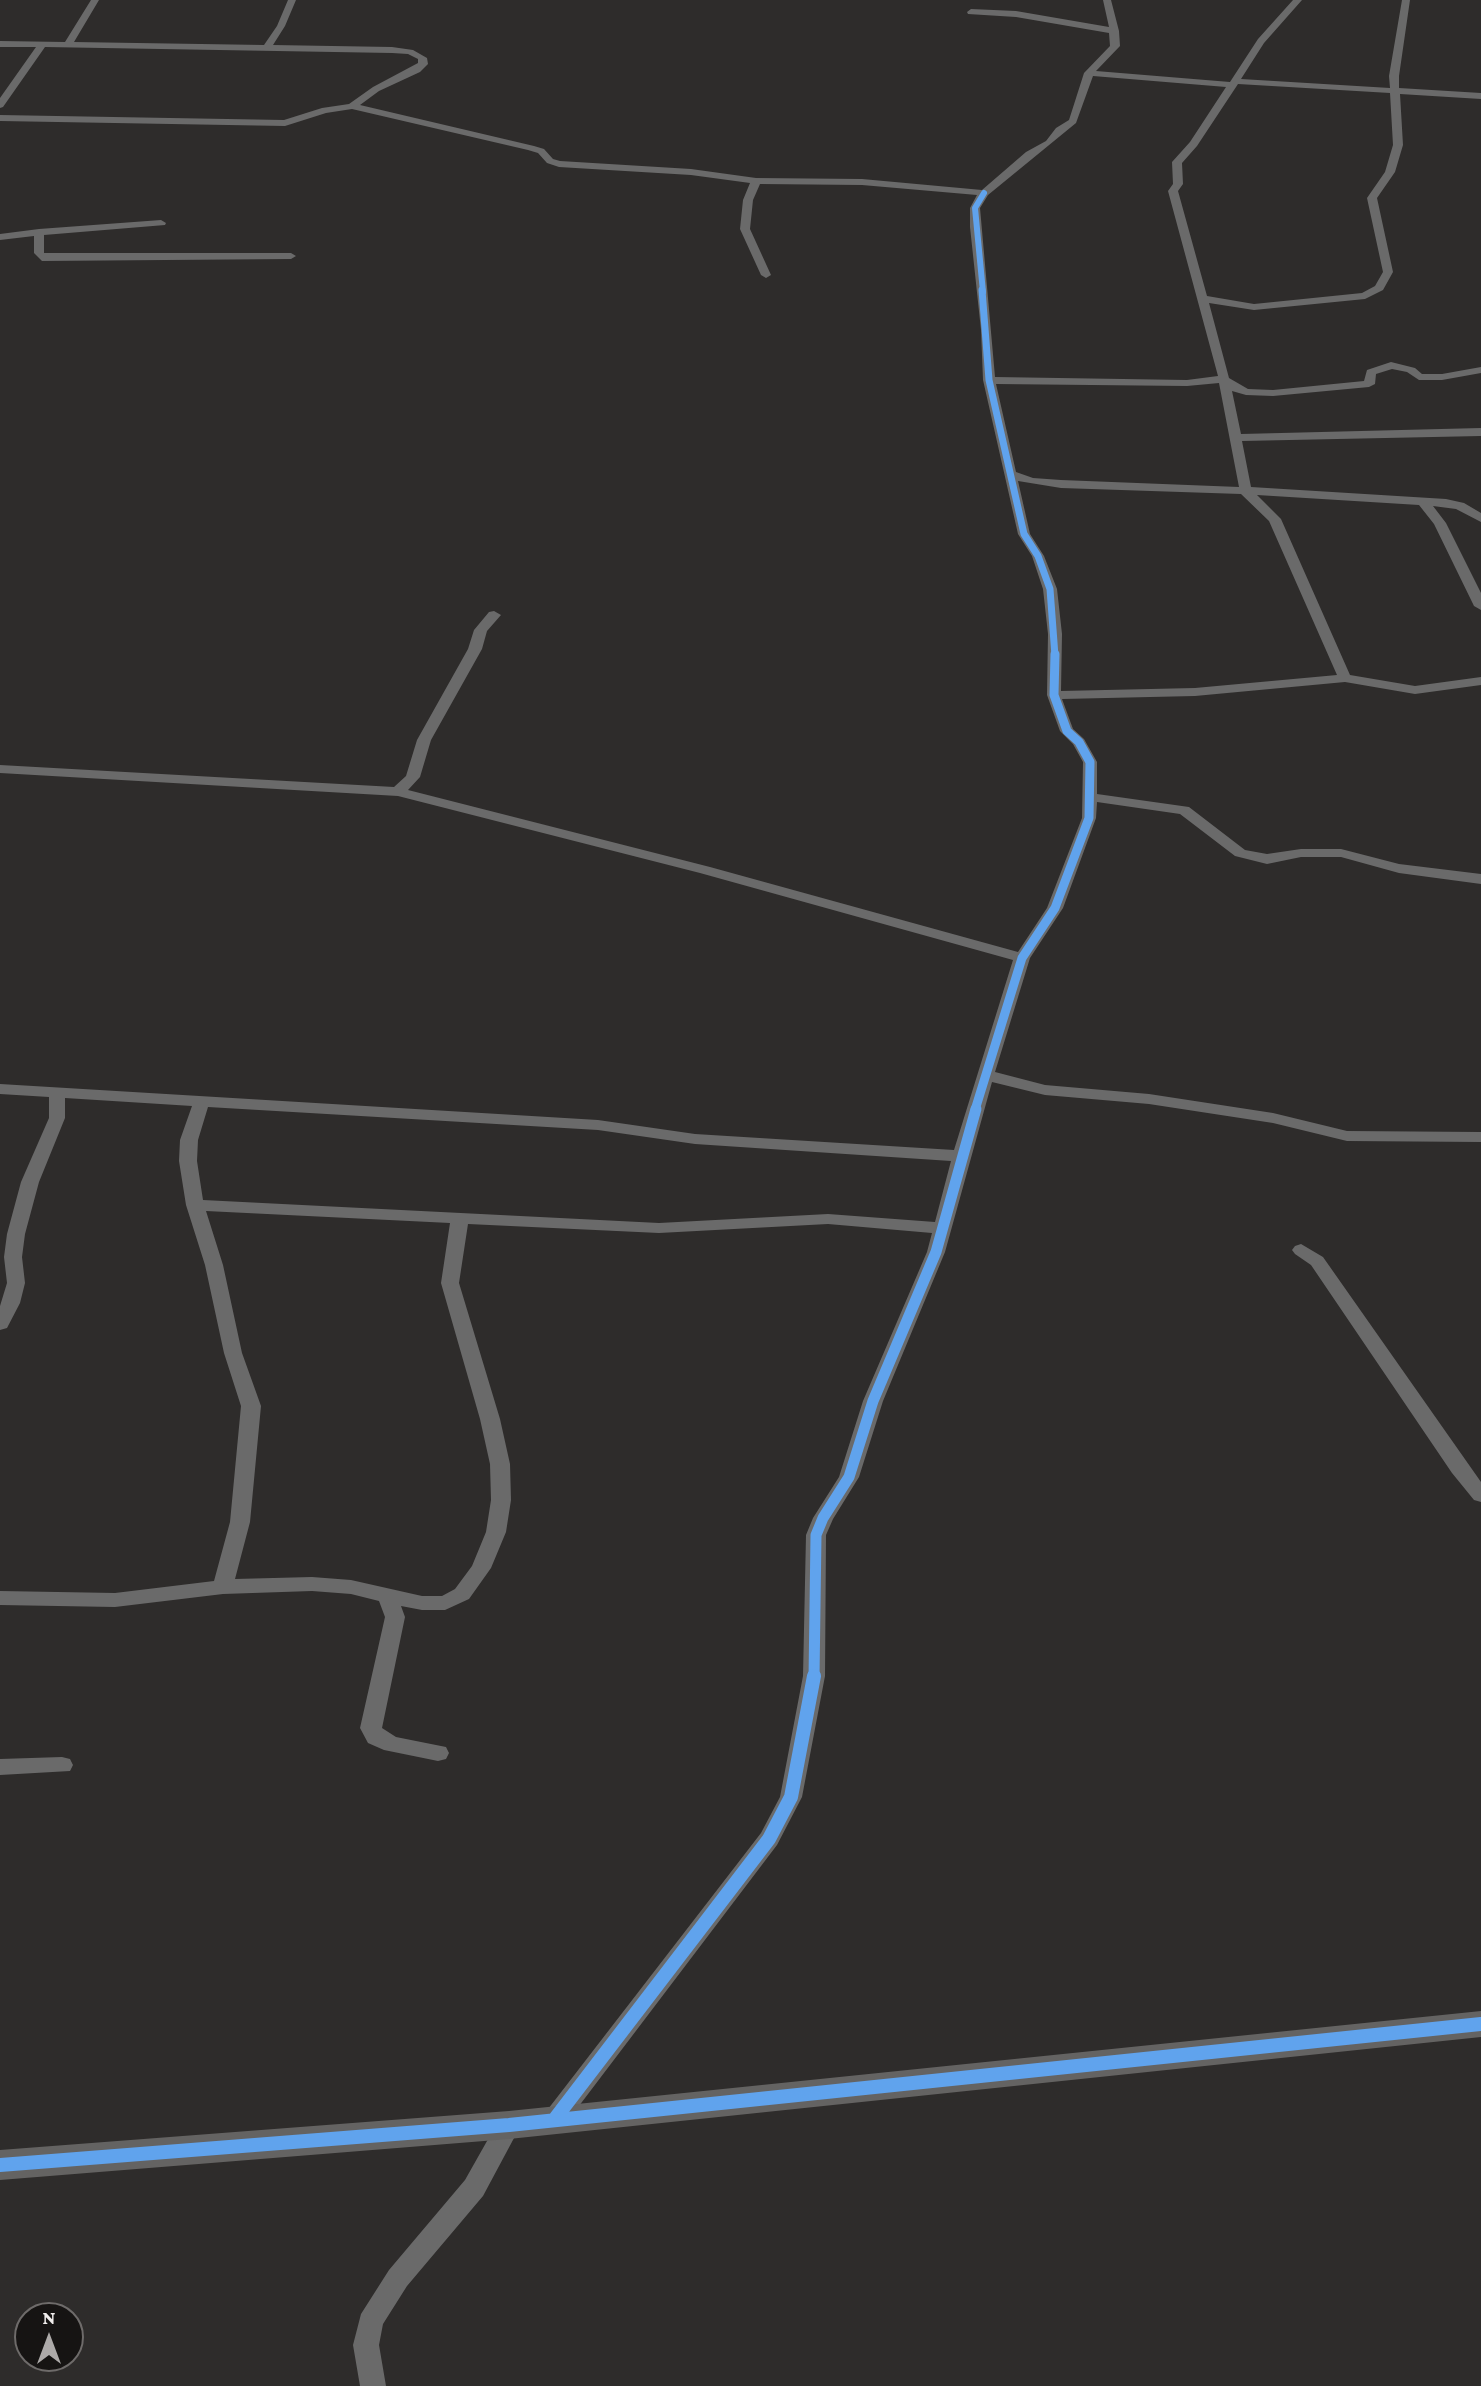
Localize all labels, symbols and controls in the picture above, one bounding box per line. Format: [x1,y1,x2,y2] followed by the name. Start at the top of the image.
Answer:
[14,2302,84,2372] north arrow
[43,2307,55,2328] text: N

